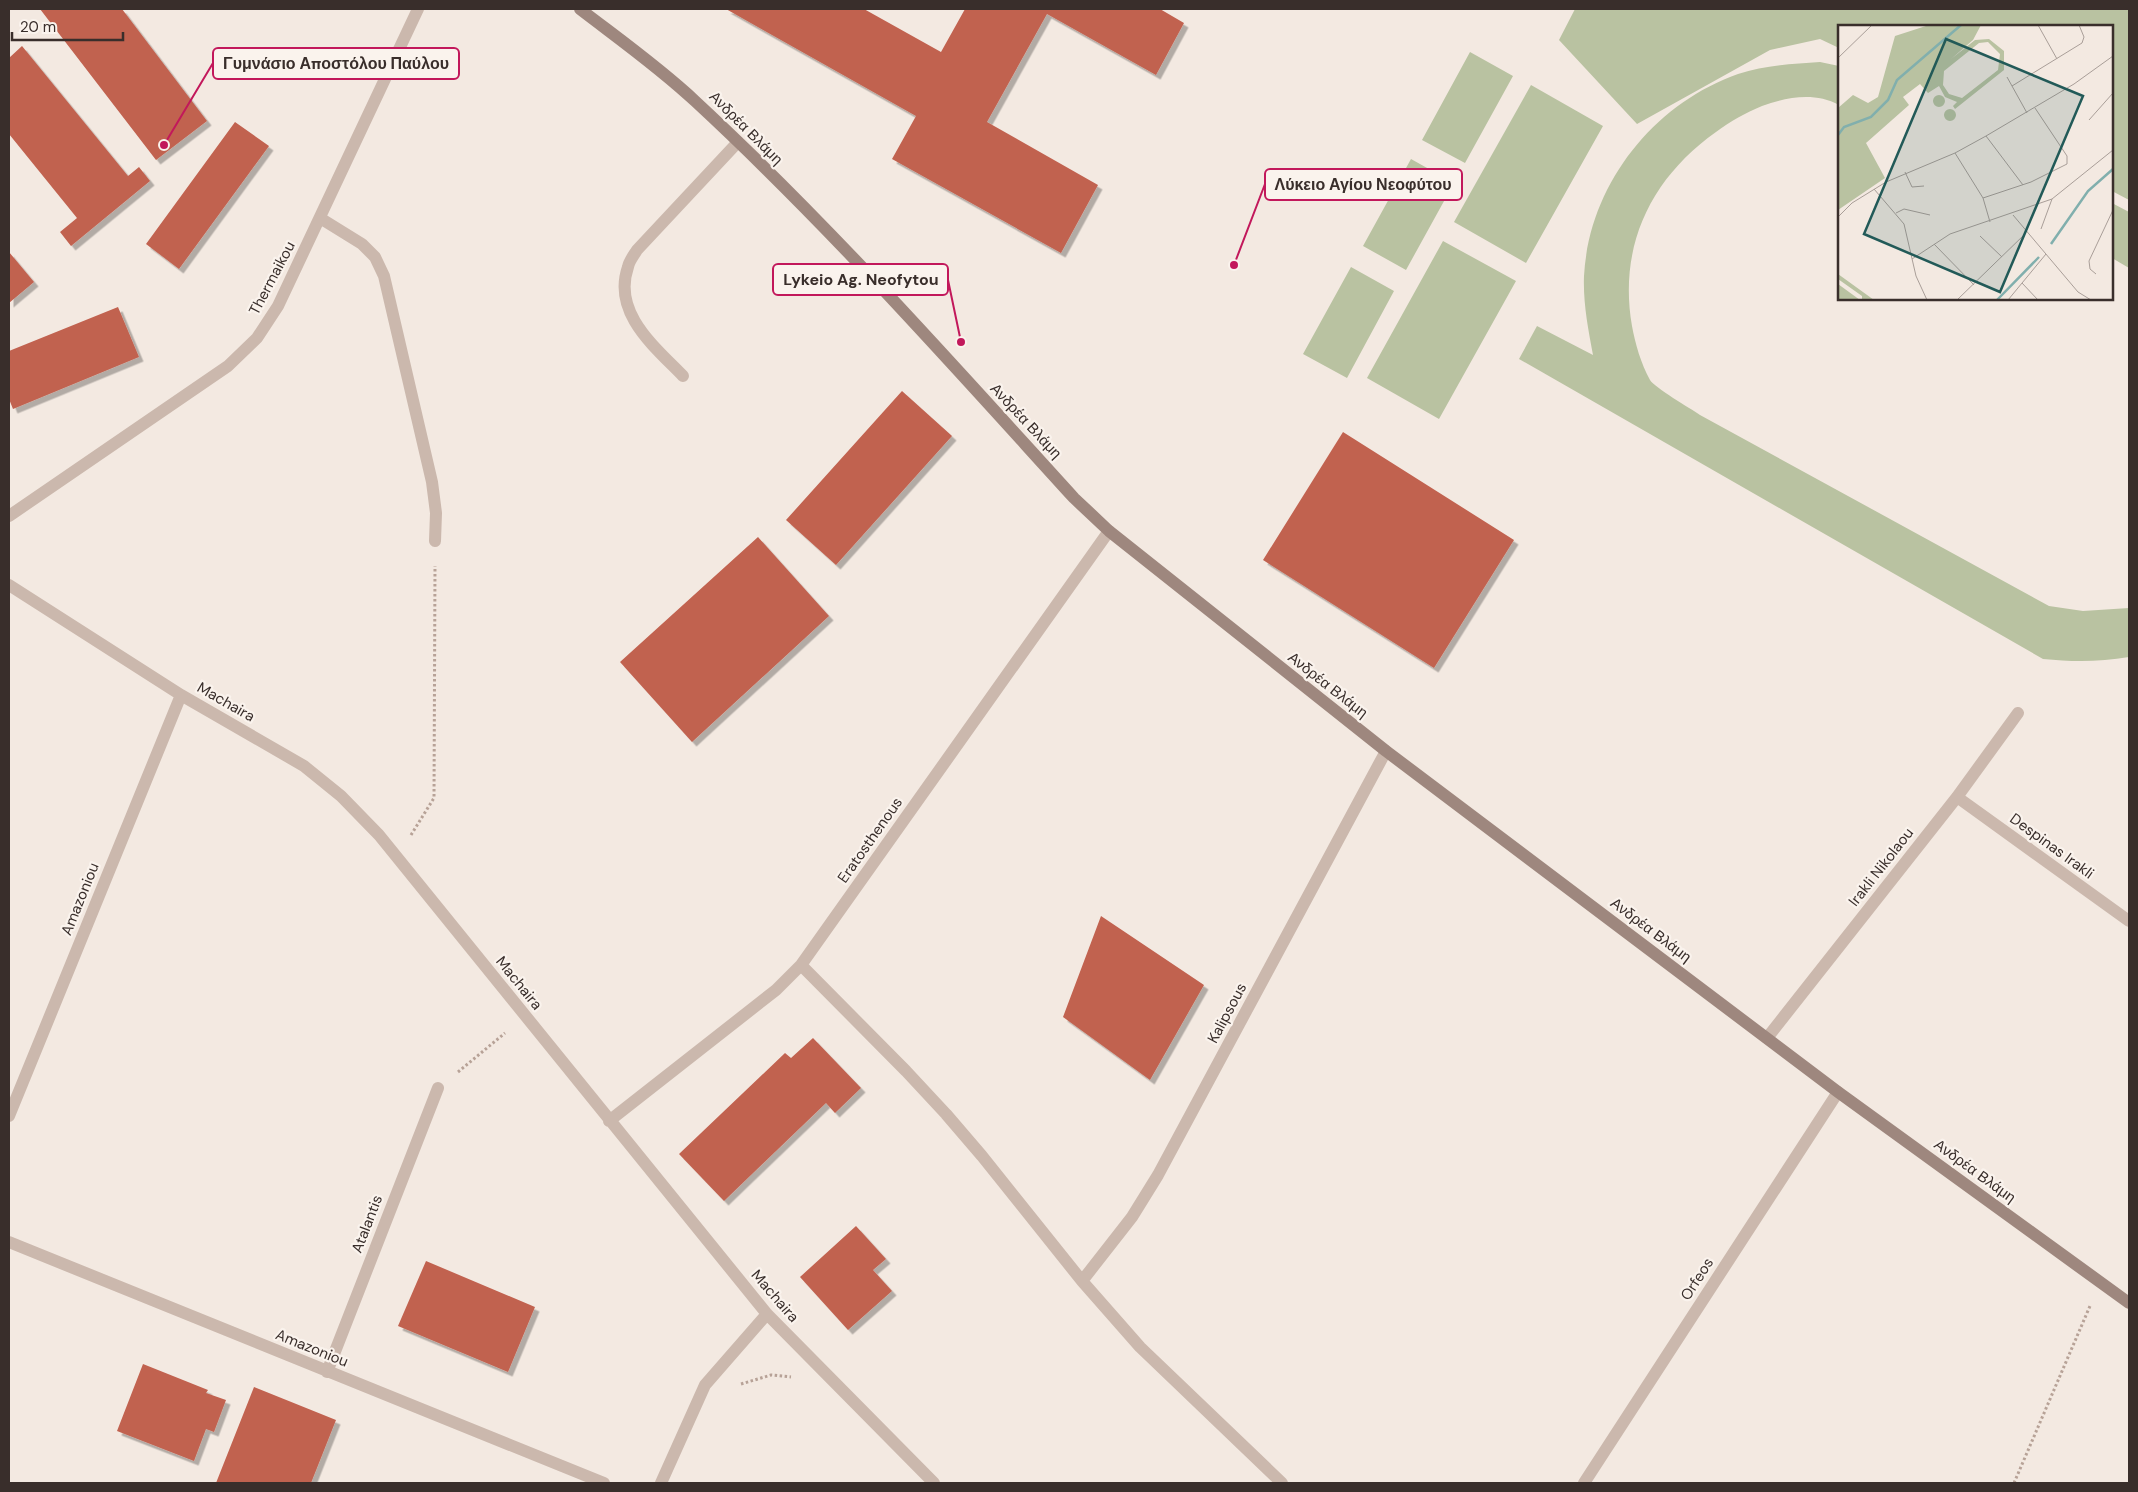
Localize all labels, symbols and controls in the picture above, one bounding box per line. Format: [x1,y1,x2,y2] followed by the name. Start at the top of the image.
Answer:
[12,10,124,42] scale bar
[20,17,56,37] text: 20 m
[1838,25,2113,300] inset map
[213,48,459,79] callout: Γυμνάσιο Αποστόλου Παύλου
[223,53,449,74] text: Γυμνάσιο Αποστόλου Παύλου
[705,87,787,169] street label: Ανδρέα Βλάμη
[1265,169,1462,200] callout: Λύκειο Αγίου Νεοφύτου
[1274,174,1452,195] text: Λύκειο Αγίου Νεοφύτου
[244,238,300,318] street label: Thermaikou
[773,264,948,295] callout: Lykeio Ag. Neofytou
[783,269,939,290] text: Lykeio Ag. Neofytou
[986,379,1066,463] street label: Ανδρέα Βλάμη
[1284,647,1372,723] street label: Ανδρέα Βλάμη
[194,677,258,727] street label: Machaira
[833,793,907,887] street label: Eratosthenous
[2006,809,2098,883] street label: Despinas Irakli
[1844,824,1918,910] street label: Irakli Nikolaou
[56,860,104,938] street label: Amazoniou
[1606,893,1696,967] street label: Ανδρέα Βλάμη
[491,952,547,1014] street label: Machaira
[1203,979,1251,1047] street label: Kalipsous
[1930,1135,2020,1207] street label: Ανδρέα Βλάμη
[347,1192,387,1256] street label: Atalantis
[1676,1254,1718,1304] street label: Orfeos
[747,1265,803,1327] street label: Machaira
[273,1324,351,1372] street label: Amazoniou

